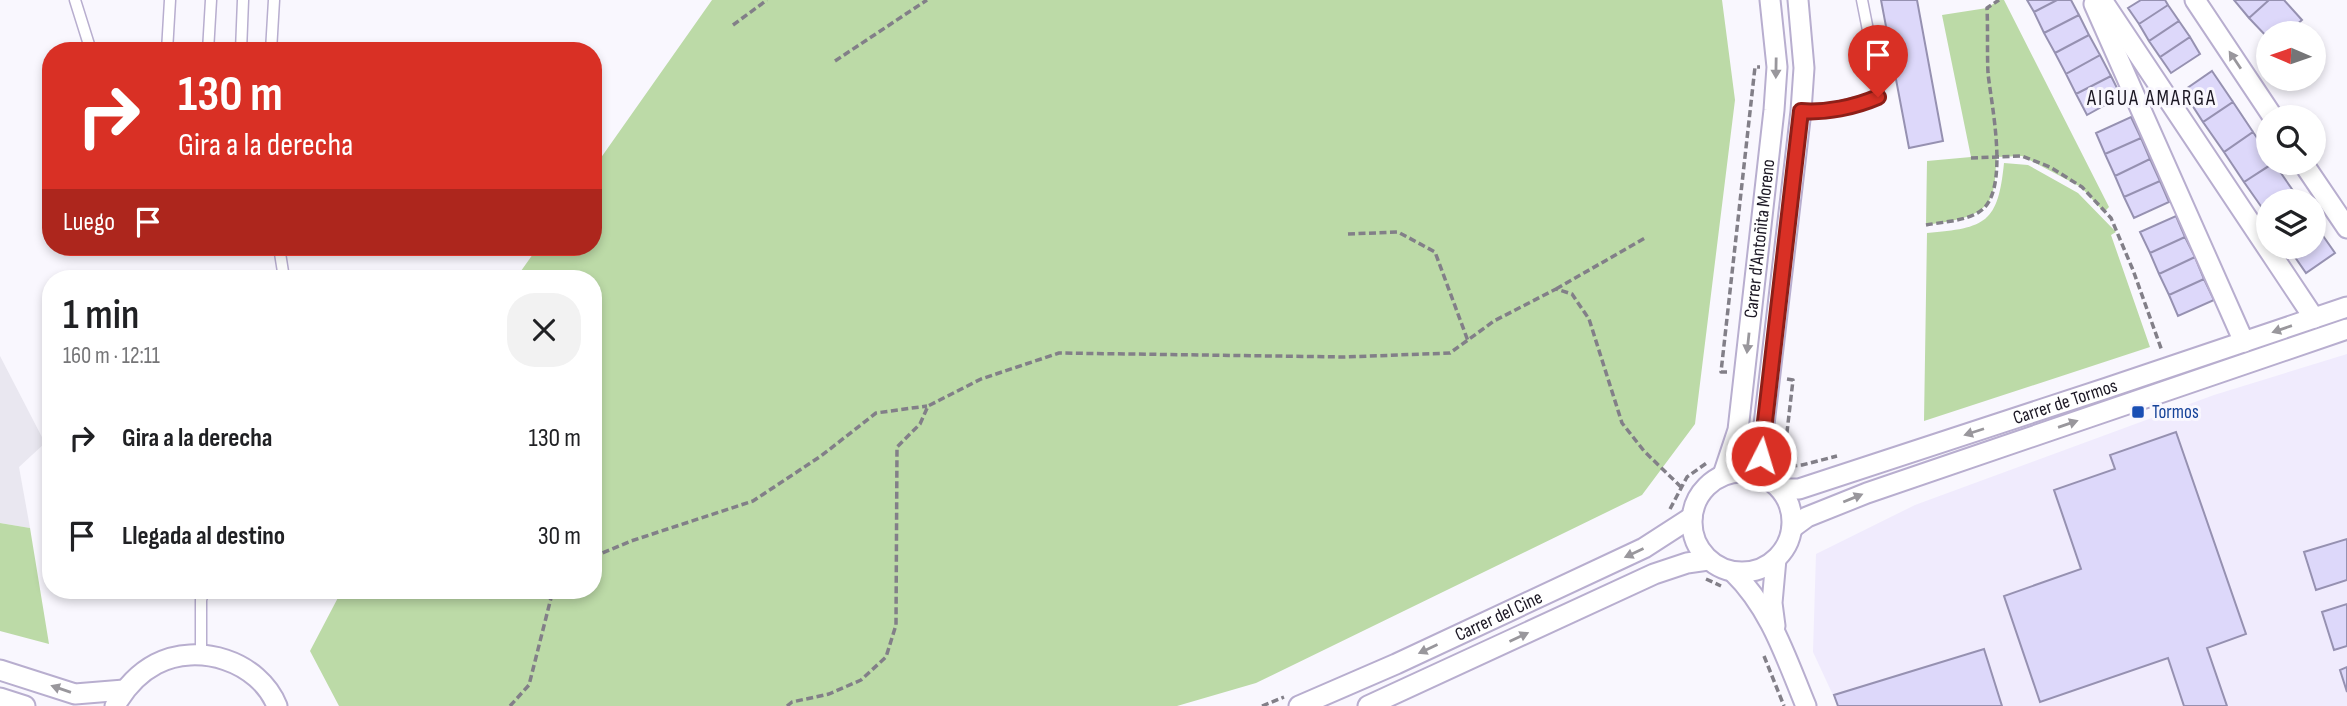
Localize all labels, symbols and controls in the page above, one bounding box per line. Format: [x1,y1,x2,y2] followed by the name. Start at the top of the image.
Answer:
[2256,21,2326,91] north arrow
[2256,21,2326,259] map controls
[1848,25,1908,97] pin
[1859,36,1897,74] icon: arrive
[2229,51,2242,70] one-way arrow
[1770,57,1782,79] one-way arrow
[178,66,283,125] text: 130 m
[63,70,154,161] icon: right
[2086,86,2217,111] district label: AIGUA AMARGA
[2256,105,2326,175] button: search
[178,126,353,165] text: Gira a la derecha
[1739,158,1780,319] street label: Carrer d'Antoñita Moreno
[2256,189,2326,259] button: layers
[129,203,167,241] icon: arrive
[63,207,115,238] text: Luego
[63,290,139,341] text: 1 min
[507,293,581,367] button: close
[2272,324,2293,334] one-way arrow
[1742,332,1753,354] one-way arrow
[63,342,160,370] text: 160 m · 12:11
[2010,374,2120,430] street label: Carrer de Tormos
[2152,401,2199,424] place label: Tormos
[2130,404,2146,420] marker: Tormos
[2058,418,2079,429] one-way arrow
[63,419,101,457] icon: right
[1724,419,1798,493] position arrow
[122,423,272,454] text: Gira a la derecha
[529,423,581,454] text: 130 m
[1963,427,1984,438] one-way arrow
[1843,493,1864,504] one-way arrow
[63,517,101,555] icon: arrive
[122,521,285,552] text: Llegada al destino
[538,521,581,552] text: 30 m
[1624,547,1644,559] one-way arrow
[1451,586,1546,646] street label: Carrer del Cine
[1509,631,1529,642] one-way arrow
[1418,644,1438,655] one-way arrow
[50,683,71,694] one-way arrow

